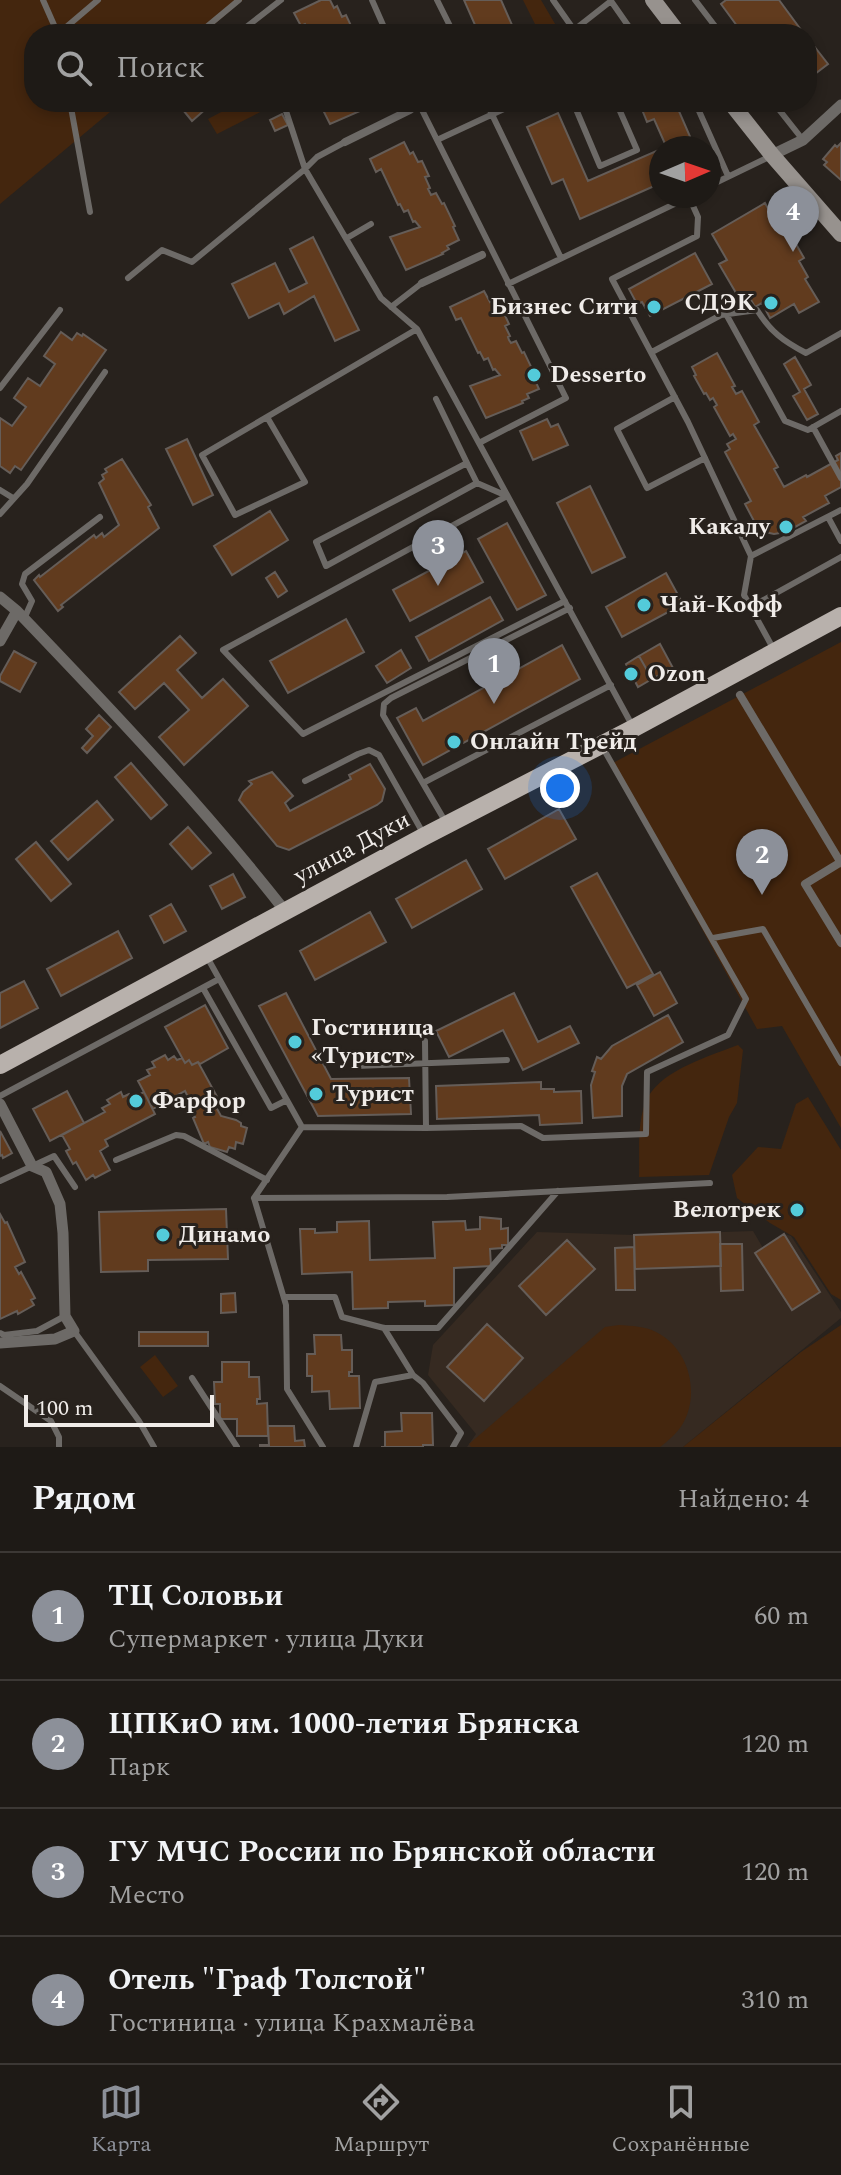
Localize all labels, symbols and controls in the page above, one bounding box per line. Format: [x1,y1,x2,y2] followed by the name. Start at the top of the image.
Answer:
[24,24,817,112] search box
[116,45,205,91] text: Поиск
[52,46,96,90] icon: search
[649,136,721,208] north arrow
[767,186,819,252] pin: 4
[685,285,755,321] place label: СДЭК
[490,289,638,325] place label: Бизнес Сити
[762,294,780,312] marker: СДЭК
[645,298,663,316] marker: Бизнес Сити
[550,357,646,393] place label: Desserto
[525,366,543,384] marker: Desserto
[688,509,772,545] place label: Какаду
[777,518,795,536] marker: Какаду
[412,520,464,586] pin: 3
[660,587,782,623] place label: Чай-Кофф
[635,596,653,614] marker: Чай-Кофф
[468,638,520,704] pin: 1
[647,656,706,692] place label: Ozon
[622,665,640,683] marker: Ozon
[470,724,637,760] place label: Онлайн Трейд
[445,733,463,751] marker: Онлайн Трейд
[540,768,580,808] your location
[286,802,417,894] street label: улица Дуки
[736,829,788,895] pin: 2
[311,1010,435,1074] place label: Гостиница «Турист»
[286,1033,304,1051] marker: Гостиница «Турист»
[332,1076,414,1112] place label: Турист
[152,1083,246,1119] place label: Фарфор
[307,1085,325,1103] marker: Турист
[127,1092,145,1110] marker: Фарфор
[673,1192,782,1228] place label: Велотрек
[788,1201,806,1219] marker: Велотрек
[179,1217,270,1253] place label: Динамо
[154,1226,172,1244] marker: Динамо
[24,1391,214,1427] scale bar
[36,1392,93,1425] text: 100 m
[32,1473,136,1525] text: Рядом
[678,1479,809,1519] text: Найдено: 4
[108,1573,283,1619] text: ТЦ Соловьи
[51,1596,65,1636] text: 1
[754,1596,809,1636] text: 60 m
[108,1619,425,1659] text: Супермаркет · улица Дуки
[108,1701,579,1747] text: ЦПКиО им. 1000-летия Брянска
[51,1724,65,1764] text: 2
[741,1724,809,1764] text: 120 m
[108,1747,170,1787] text: Парк
[108,1829,656,1875] text: ГУ МЧС России по Брянской области
[51,1852,65,1892] text: 3
[741,1852,809,1892] text: 120 m
[108,1875,185,1915] text: Место
[108,1957,427,2003] text: Отель "Граф Толстой"
[51,1980,65,2020] text: 4
[741,1980,809,2020] text: 310 m
[108,2003,475,2043] text: Гостиница · улица Крахмалёва
[91,2080,151,2161] tab: Карта
[333,2080,429,2161] tab: Маршрут
[611,2080,750,2161] tab: Сохранённые

